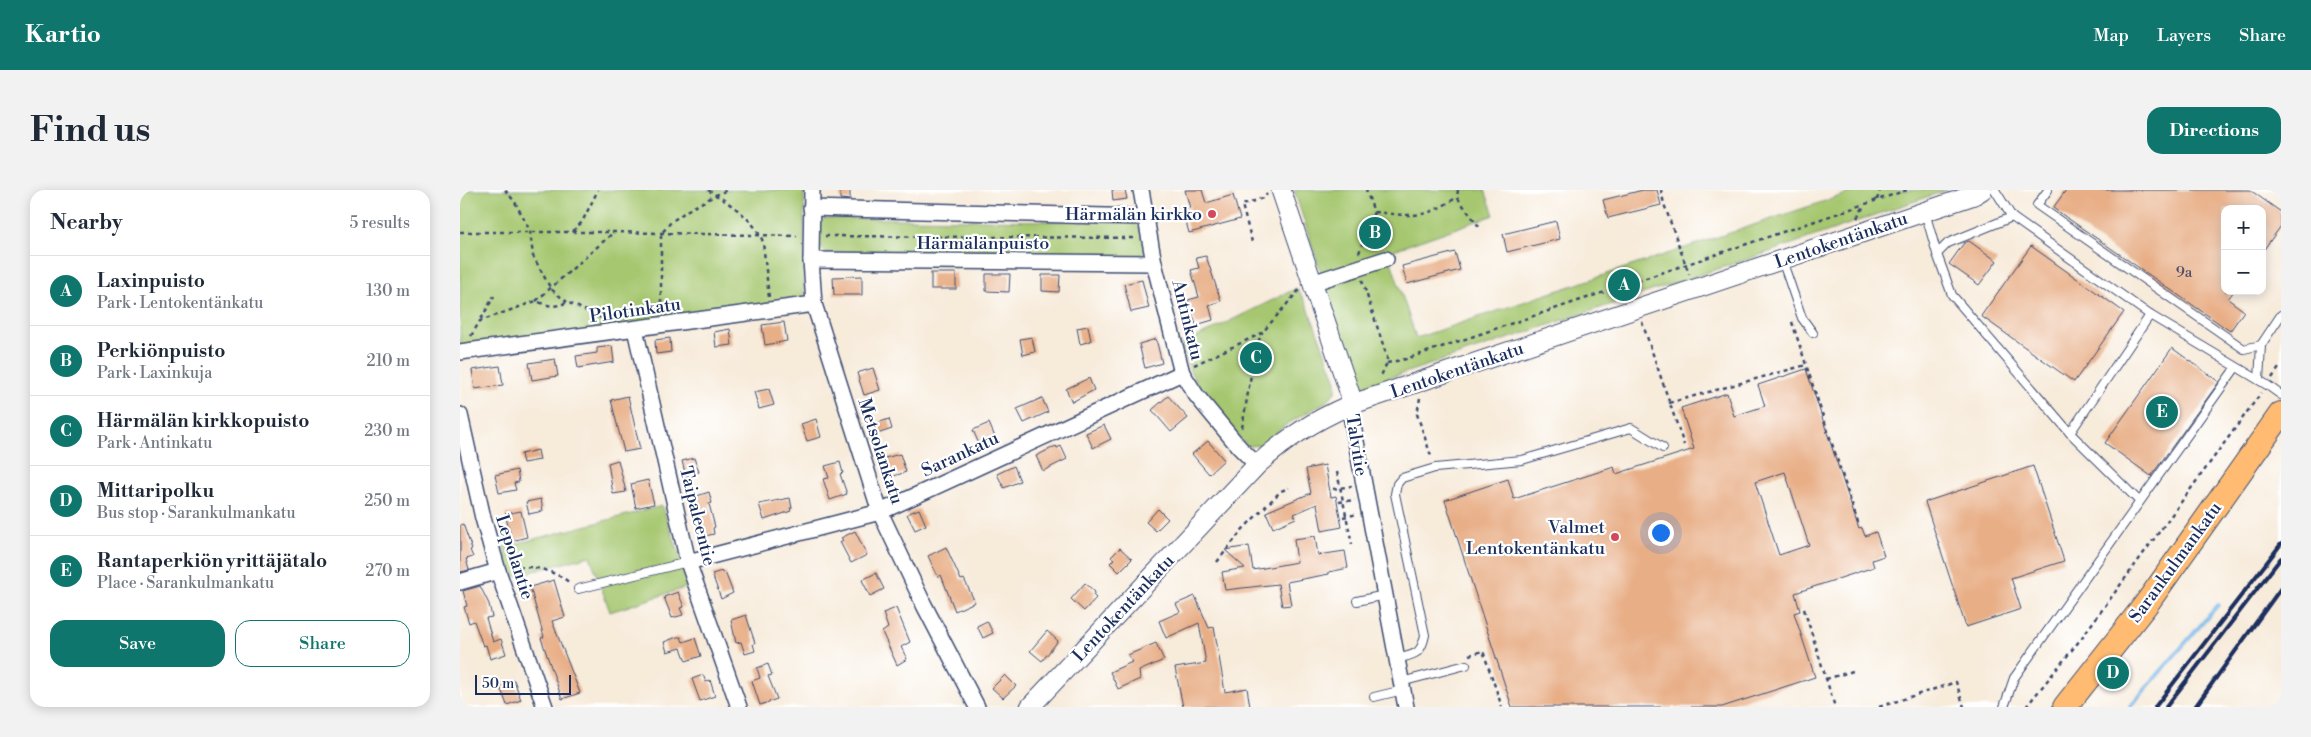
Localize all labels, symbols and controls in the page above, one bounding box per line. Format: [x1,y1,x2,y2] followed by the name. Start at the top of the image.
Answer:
[25,20,101,50] text: Kartio
[2094,24,2129,47] text: Map
[2157,24,2211,47] text: Layers
[2239,24,2286,47] text: Share
[2147,107,2281,154] button: Directions
[30,109,150,152] text: Find us
[1065,203,1202,226] place label: Härmälän kirkko
[2221,205,2266,295] map controls
[2221,205,2266,250] button: +
[1772,207,1911,274] street label: Lentokentänkatu
[1206,208,1218,220] marker: Härmälän kirkko
[50,210,123,236] text: Nearby
[349,213,410,233] text: 5 results
[1359,214,1391,252] pin: B
[917,232,1049,255] street label: Härmälänpuisto
[2221,250,2266,295] button: −
[2176,263,2193,282] house number: 9a
[1608,266,1640,304] pin: A
[97,269,205,293] text: Laxinpuisto
[1166,277,1209,363] street label: Antinkatu
[60,281,72,301] text: A
[366,281,410,301] text: 130 m
[97,293,263,313] text: Park · Lentokentänkatu
[588,293,683,328] street label: Pilotinkatu
[1388,337,1527,404] street label: Lentokentänkatu
[97,339,225,363] text: Perkiönpuisto
[1240,339,1272,377] pin: C
[60,351,72,371] text: B
[366,351,410,371] text: 210 m
[97,363,212,383] text: Park · Laxinkuja
[2146,393,2178,431] pin: E
[853,395,909,508] street label: Metsolankatu
[97,409,309,433] text: Härmälän kirkkopuisto
[1340,413,1373,478] street label: Talvitie
[60,421,72,441] text: C
[364,421,410,441] text: 230 m
[918,426,1003,482] street label: Sarankatu
[97,433,212,453] text: Park · Antinkatu
[674,464,721,568] street label: Taipaleentie
[97,479,214,503] text: Mittaripolku
[60,491,72,511] text: D
[364,491,410,511] text: 250 m
[2124,497,2227,627] street label: Sarankulmankatu
[97,503,296,523] text: Bus stop · Sarankulmankatu
[490,512,539,603] street label: Lepolantie
[1466,516,1606,560] place label: Valmet Lentokentänkatu
[1648,520,1674,546] your location
[1609,531,1621,543] marker: Valmet Lentokentänkatu
[97,549,327,573] text: Rantaperkiön yrittäjätalo
[1067,549,1180,667] street label: Lentokentänkatu
[60,561,72,581] text: E
[365,561,410,581] text: 270 m
[97,573,274,593] text: Place · Sarankulmankatu
[50,620,225,667] button: Save
[235,620,410,667] button: Share
[2097,654,2129,692] pin: D
[475,672,571,695] scale bar
[482,675,514,693] text: 50 m

